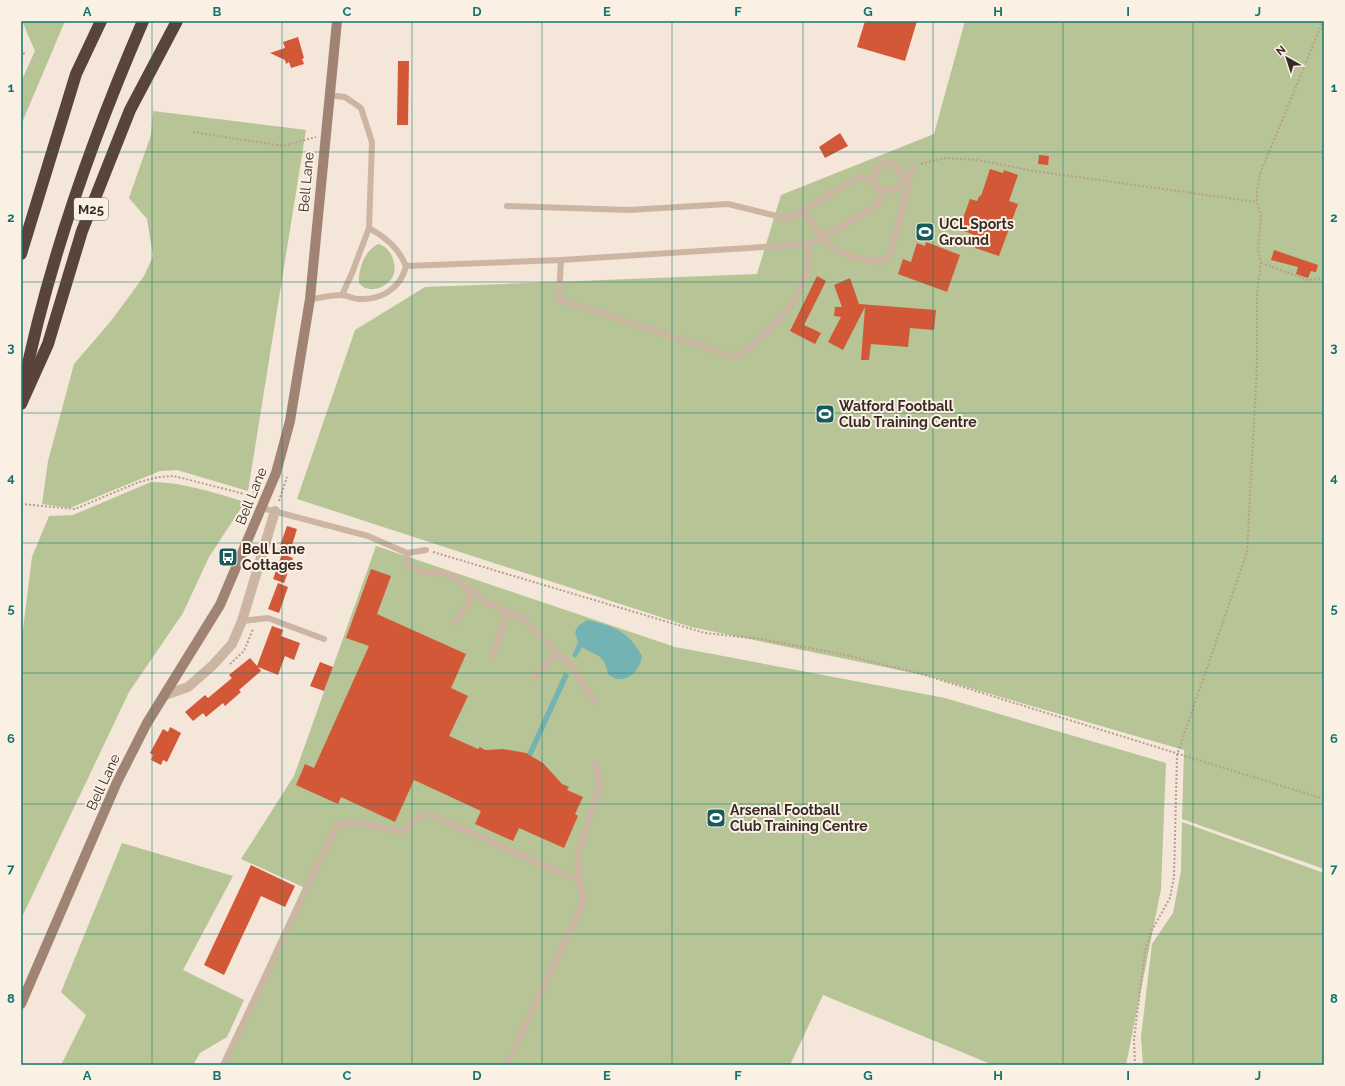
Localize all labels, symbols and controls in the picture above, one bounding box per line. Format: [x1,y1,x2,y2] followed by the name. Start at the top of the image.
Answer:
[83,4,92,19] text: A
[213,4,222,19] text: B
[343,4,352,19] text: C
[472,4,482,19] text: D
[603,4,611,19] text: E
[734,4,742,19] text: F
[863,4,873,19] text: G
[993,4,1003,19] text: H
[1126,4,1130,19] text: I
[1255,4,1261,19] text: J
[1267,38,1307,78] north arrow
[1274,43,1288,58] text: N
[8,80,15,95] text: 1
[1331,80,1338,95] text: 1
[295,151,317,213] street label: Bell Lane
[74,198,108,220] road number: M25
[7,210,15,225] text: 2
[1330,210,1338,225] text: 2
[939,216,1014,248] place label: UCL Sports Ground
[914,221,936,243] sports icon: UCL Sports Ground
[7,340,15,355] text: 3
[1330,340,1338,355] text: 3
[839,398,977,430] place label: Watford Football Club Training Centre
[814,403,836,425] sports icon: Watford Football Club Training Centre
[232,465,270,527] street label: Bell Lane
[7,470,15,485] text: 4
[1330,470,1338,485] text: 4
[242,541,305,573] place label: Bell Lane Cottages
[217,546,239,568] bus stop icon: Bell Lane Cottages
[7,601,15,616] text: 5
[1330,601,1338,616] text: 5
[7,731,15,746] text: 6
[1330,731,1338,746] text: 6
[83,751,123,813] street label: Bell Lane
[730,802,868,834] place label: Arsenal Football Club Training Centre
[705,807,727,829] sports icon: Arsenal Football Club Training Centre
[7,861,15,876] text: 7
[1330,861,1338,876] text: 7
[7,991,15,1006] text: 8
[1330,991,1338,1006] text: 8
[83,1068,92,1083] text: A
[213,1068,222,1083] text: B
[343,1068,352,1083] text: C
[472,1068,482,1083] text: D
[603,1068,611,1083] text: E
[734,1068,742,1083] text: F
[863,1068,873,1083] text: G
[993,1068,1003,1083] text: H
[1126,1068,1130,1083] text: I
[1255,1068,1261,1083] text: J

